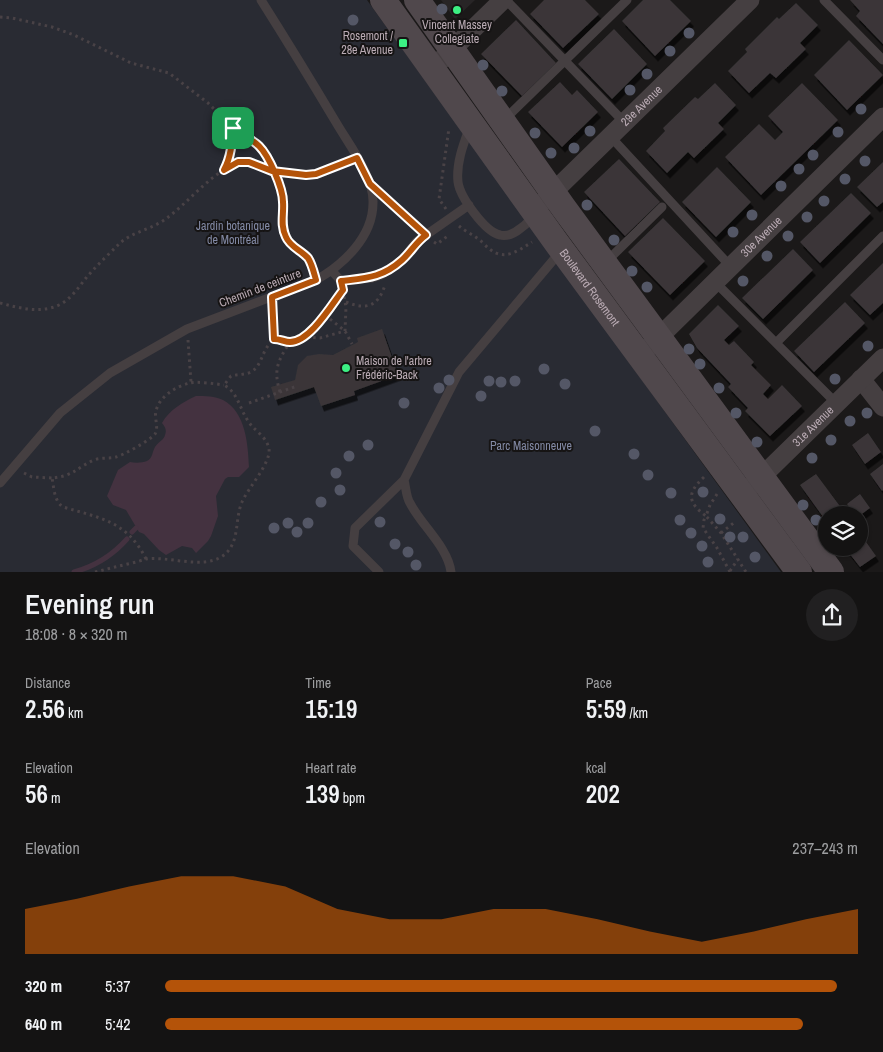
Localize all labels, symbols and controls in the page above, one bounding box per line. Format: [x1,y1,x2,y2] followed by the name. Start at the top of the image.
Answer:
[451,4,463,16] marker: Vincent Massey Collegiate
[422,17,492,47] place label: Vincent Massey Collegiate
[341,28,393,58] place label: Rosemont / 28e Avenue
[397,37,409,49] marker: Rosemont / 28e Avenue
[617,82,666,130] street label: 29e Avenue
[212,107,254,149] pin
[219,114,247,142] icon: arrive
[737,213,785,261] street label: 30e Avenue
[196,218,270,248] park label: Jardin botanique de Montréal
[556,246,623,330] street label: Boulevard Rosemont
[217,265,303,311] street label: Chemin de ceinture
[356,353,432,383] place label: Maison de l'arbre Frédéric-Back
[340,362,352,374] marker: Maison de l'arbre Frédéric-Back
[789,402,837,450] street label: 31e Avenue
[490,438,572,454] park label: Parc Maisonneuve
[818,506,868,556] map controls
[818,506,868,556] button: layers
[25,585,155,623] text: Evening run
[806,589,858,641] button: share
[25,623,128,645] text: 18:08 · 8 × 320 m
[25,674,70,692] text: Distance
[305,674,331,692] text: Time
[586,674,612,692] text: Pace
[25,692,65,726] text: 2.56
[305,692,357,726] text: 15:19
[586,692,626,726] text: 5:59
[65,704,83,722] text: km
[626,704,648,722] text: /km
[25,759,73,777] text: Elevation
[305,759,356,777] text: Heart rate
[586,759,606,777] text: kcal
[25,777,48,811] text: 56
[305,777,340,811] text: 139
[586,777,620,811] text: 202
[48,789,61,807] text: m
[340,789,365,807] text: bpm
[25,837,80,859] text: Elevation
[792,837,858,859] text: 237–243 m
[25,975,62,997] text: 320 m
[105,975,131,997] text: 5:37
[25,1013,62,1035] text: 640 m
[105,1013,131,1035] text: 5:42

